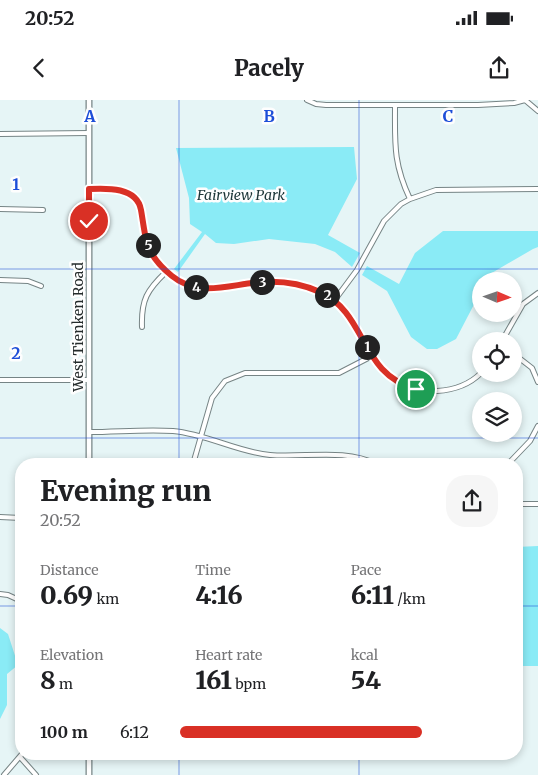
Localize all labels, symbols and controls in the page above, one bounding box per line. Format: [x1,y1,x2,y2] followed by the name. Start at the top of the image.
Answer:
[25,6,74,30] text: 20:52
[25,54,53,82] icon: back
[234,54,304,82] text: Pacely
[485,54,513,82] icon: share
[83,106,96,126] text: A
[263,106,275,126] text: B
[443,106,453,126] text: C
[12,174,20,194] text: 1
[196,186,285,204] park label: Fairview Park
[68,200,110,242] pin
[75,207,103,235] icon: check
[136,232,160,258] pin: 5
[144,236,153,254] text: 5
[69,262,87,393] street label: West Tienken Road
[250,270,274,294] pin: 3
[472,272,522,322] north arrow
[472,272,522,442] map controls
[258,273,267,291] text: 3
[184,274,208,300] pin: 4
[192,278,201,296] text: 4
[314,282,340,308] pin: 2
[323,286,332,304] text: 2
[472,332,522,382] button: locate
[354,334,380,360] pin: 1
[364,338,371,356] text: 1
[11,343,21,363] text: 2
[395,368,437,410] pin
[402,375,430,403] icon: arrive
[472,392,522,442] button: layers
[40,473,211,509] text: Evening run
[446,475,498,527] button: share
[40,510,81,530] text: 20:52
[40,561,99,579] text: Distance
[195,561,231,579] text: Time
[351,561,381,579] text: Pace
[40,579,93,611] text: 0.69
[195,579,243,611] text: 4:16
[351,579,394,611] text: 6:11
[93,590,119,608] text: km
[394,590,426,608] text: /km
[40,646,104,664] text: Elevation
[195,646,262,664] text: Heart rate
[351,646,378,664] text: kcal
[40,664,56,696] text: 8
[195,664,232,696] text: 161
[351,664,381,696] text: 54
[56,675,73,693] text: m
[232,675,266,693] text: bpm
[40,722,88,742] text: 100 m
[120,722,149,742] text: 6:12

